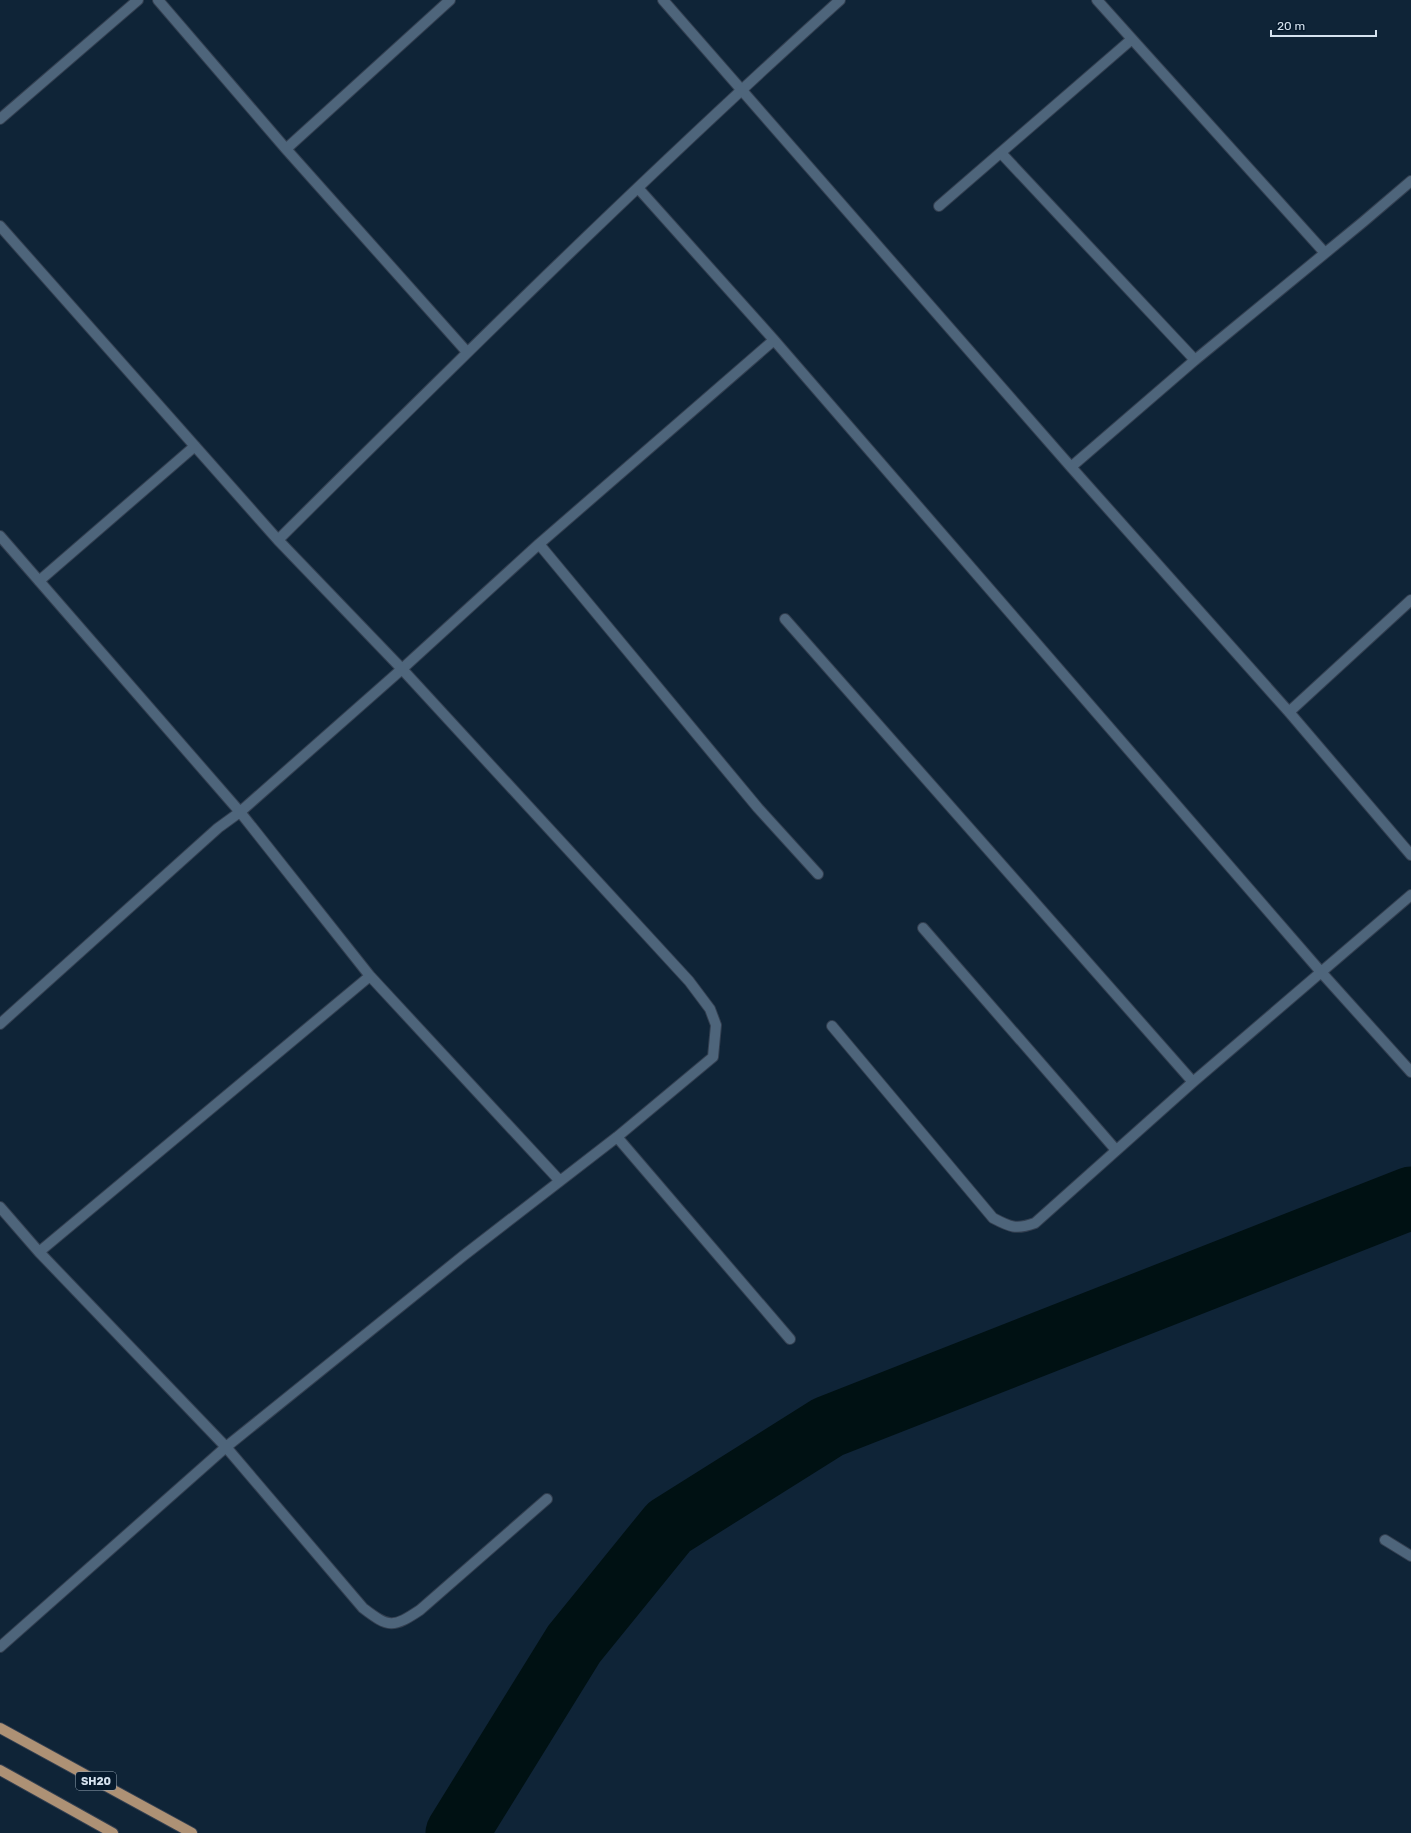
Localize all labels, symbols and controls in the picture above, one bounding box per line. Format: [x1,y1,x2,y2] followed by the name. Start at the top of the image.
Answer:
[1271,12,1376,38] scale bar
[1277,19,1305,33] text: 20 m
[76,1772,116,1790] road number: SH20

